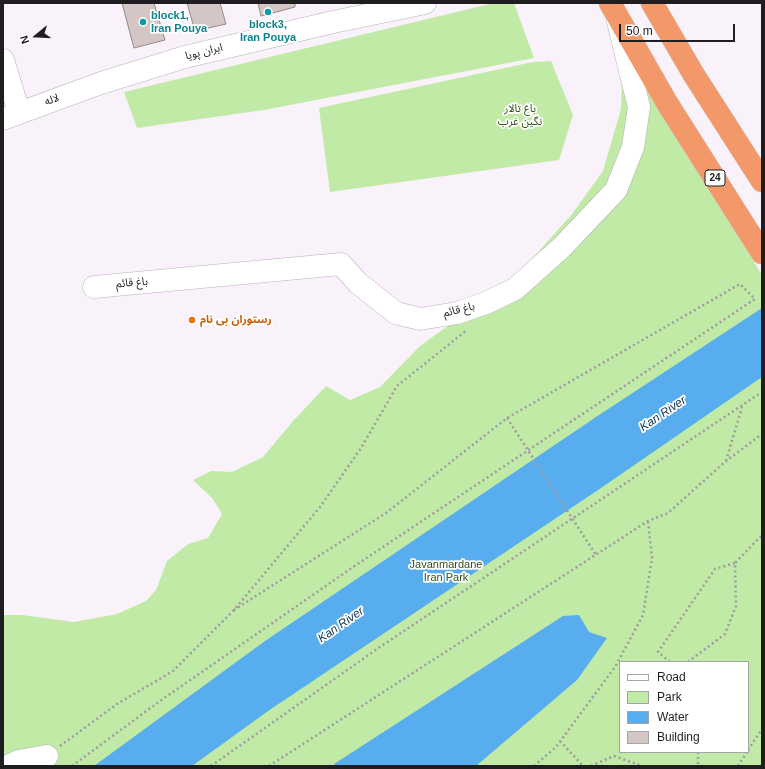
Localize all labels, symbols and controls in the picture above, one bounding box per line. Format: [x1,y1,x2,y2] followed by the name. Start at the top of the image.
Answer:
[263,7,273,17] marker: block3, Iran Pouya
[151,9,207,35] place label: block1, Iran Pouya
[16,16,56,56] north arrow
[621,16,737,42] scale bar
[138,17,148,27] marker: block1, Iran Pouya
[240,18,296,44] place label: block3, Iran Pouya
[626,24,653,38] text: 50 m
[18,34,32,45] text: N
[184,41,224,63] street label: ایران پویا
[43,91,61,109] street label: لاله
[498,102,542,128] park label: باغ تالار نگین غرب
[705,170,725,186] road number: 24
[115,275,149,291] street label: باغ قائم
[442,300,476,320] street label: باغ قائم
[200,313,272,327] place label: رستوران بی نام
[187,315,197,325] marker: رستوران بی نام
[637,393,689,435] water label: Kan River
[410,558,482,584] park label: Javanmardane Iran Park
[315,604,367,646] water label: Kan River
[619,661,749,753] legend
[657,670,686,684] text: Road
[657,690,682,704] text: Park
[657,710,689,724] text: Water
[657,730,700,744] text: Building

